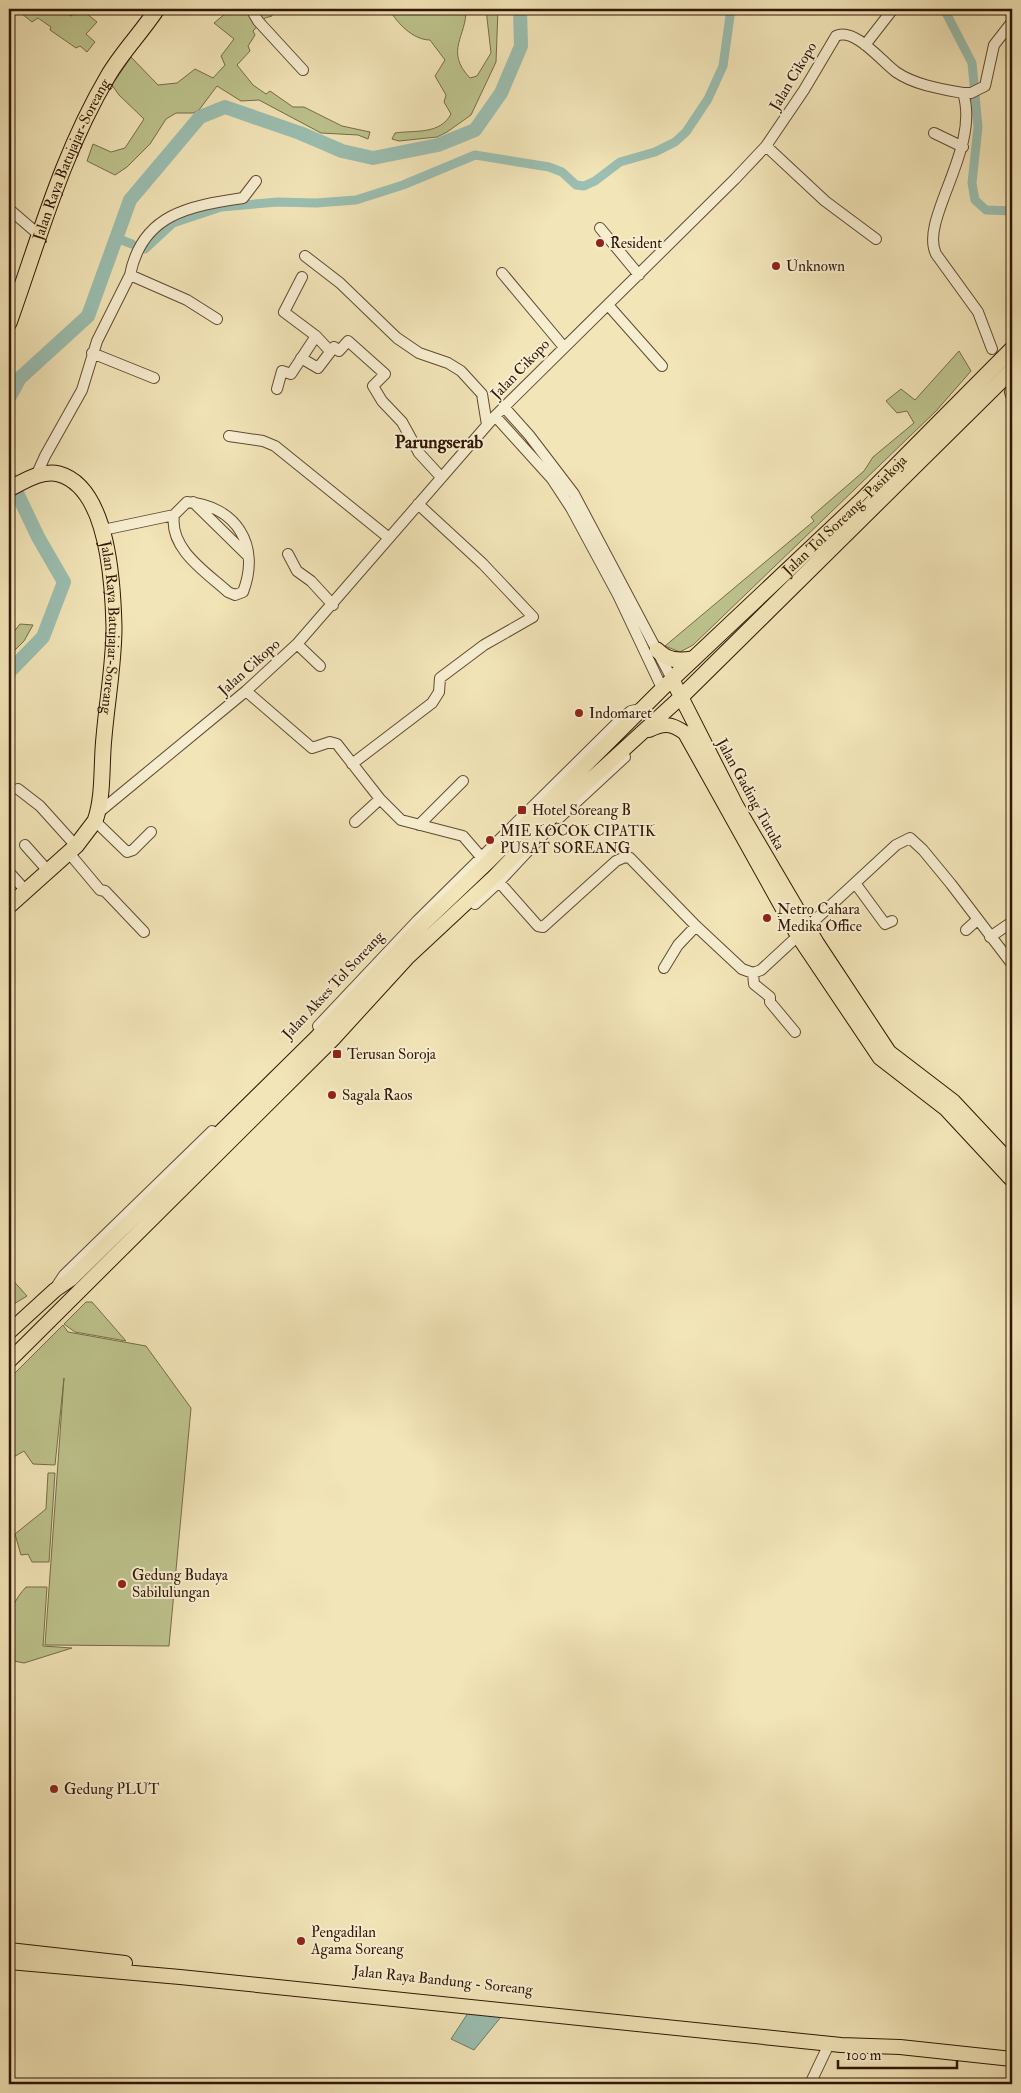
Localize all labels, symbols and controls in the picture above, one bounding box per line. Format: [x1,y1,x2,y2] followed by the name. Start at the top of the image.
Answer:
[765,39,822,115] street label: Jalan Cikopo
[29,75,115,244] street label: Jalan Raya Batujajar-Soreang
[610,234,662,253] place label: Resident
[594,237,606,249] marker: Resident
[786,257,845,276] place label: Unknown
[770,260,782,272] marker: Unknown
[486,335,555,405] street label: Jalan Cikopo
[395,431,483,454] district label: Parungserab
[778,451,912,581] street label: Jalan Tol Soreang–Pasirkoja
[94,538,123,716] street label: Jalan Raya Batujajar-Soreang
[214,635,285,701] street label: Jalan Cikopo
[589,704,652,723] place label: Indomaret
[573,707,585,719] marker: Indomaret
[711,734,789,854] street label: Jalan Gading Tutuka
[532,801,631,820] place label: Hotel Soreang B
[516,804,528,816] marker: Hotel Soreang B
[500,822,656,858] place label: MIE KOCOK CIPATIK PUSAT SOREANG
[484,834,496,846] marker: MIE KOCOK CIPATIK PUSAT SOREANG
[777,900,862,936] place label: Netro Cahara Medika Office
[761,912,773,924] marker: Netro Cahara Medika Office
[278,927,390,1045] street label: Jalan Akses Tol Soreang
[347,1045,437,1064] place label: Terusan Soroja
[331,1048,343,1060] marker: Terusan Soroja
[342,1086,413,1105] place label: Sagala Raos
[326,1089,338,1101] marker: Sagala Raos
[132,1566,229,1602] place label: Gedung Budaya Sabilulungan
[116,1578,128,1590] marker: Gedung Budaya Sabilulungan
[64,1780,159,1799] place label: Gedung PLUT
[48,1783,60,1795] marker: Gedung PLUT
[310,1923,404,1959] place label: Pengadilan Agama Soreang
[295,1935,307,1947] marker: Pengadilan Agama Soreang
[351,1961,534,2000] street label: Jalan Raya Bandung - Soreang
[838,2038,957,2070] scale bar
[846,2046,882,2065] text: 100 m

